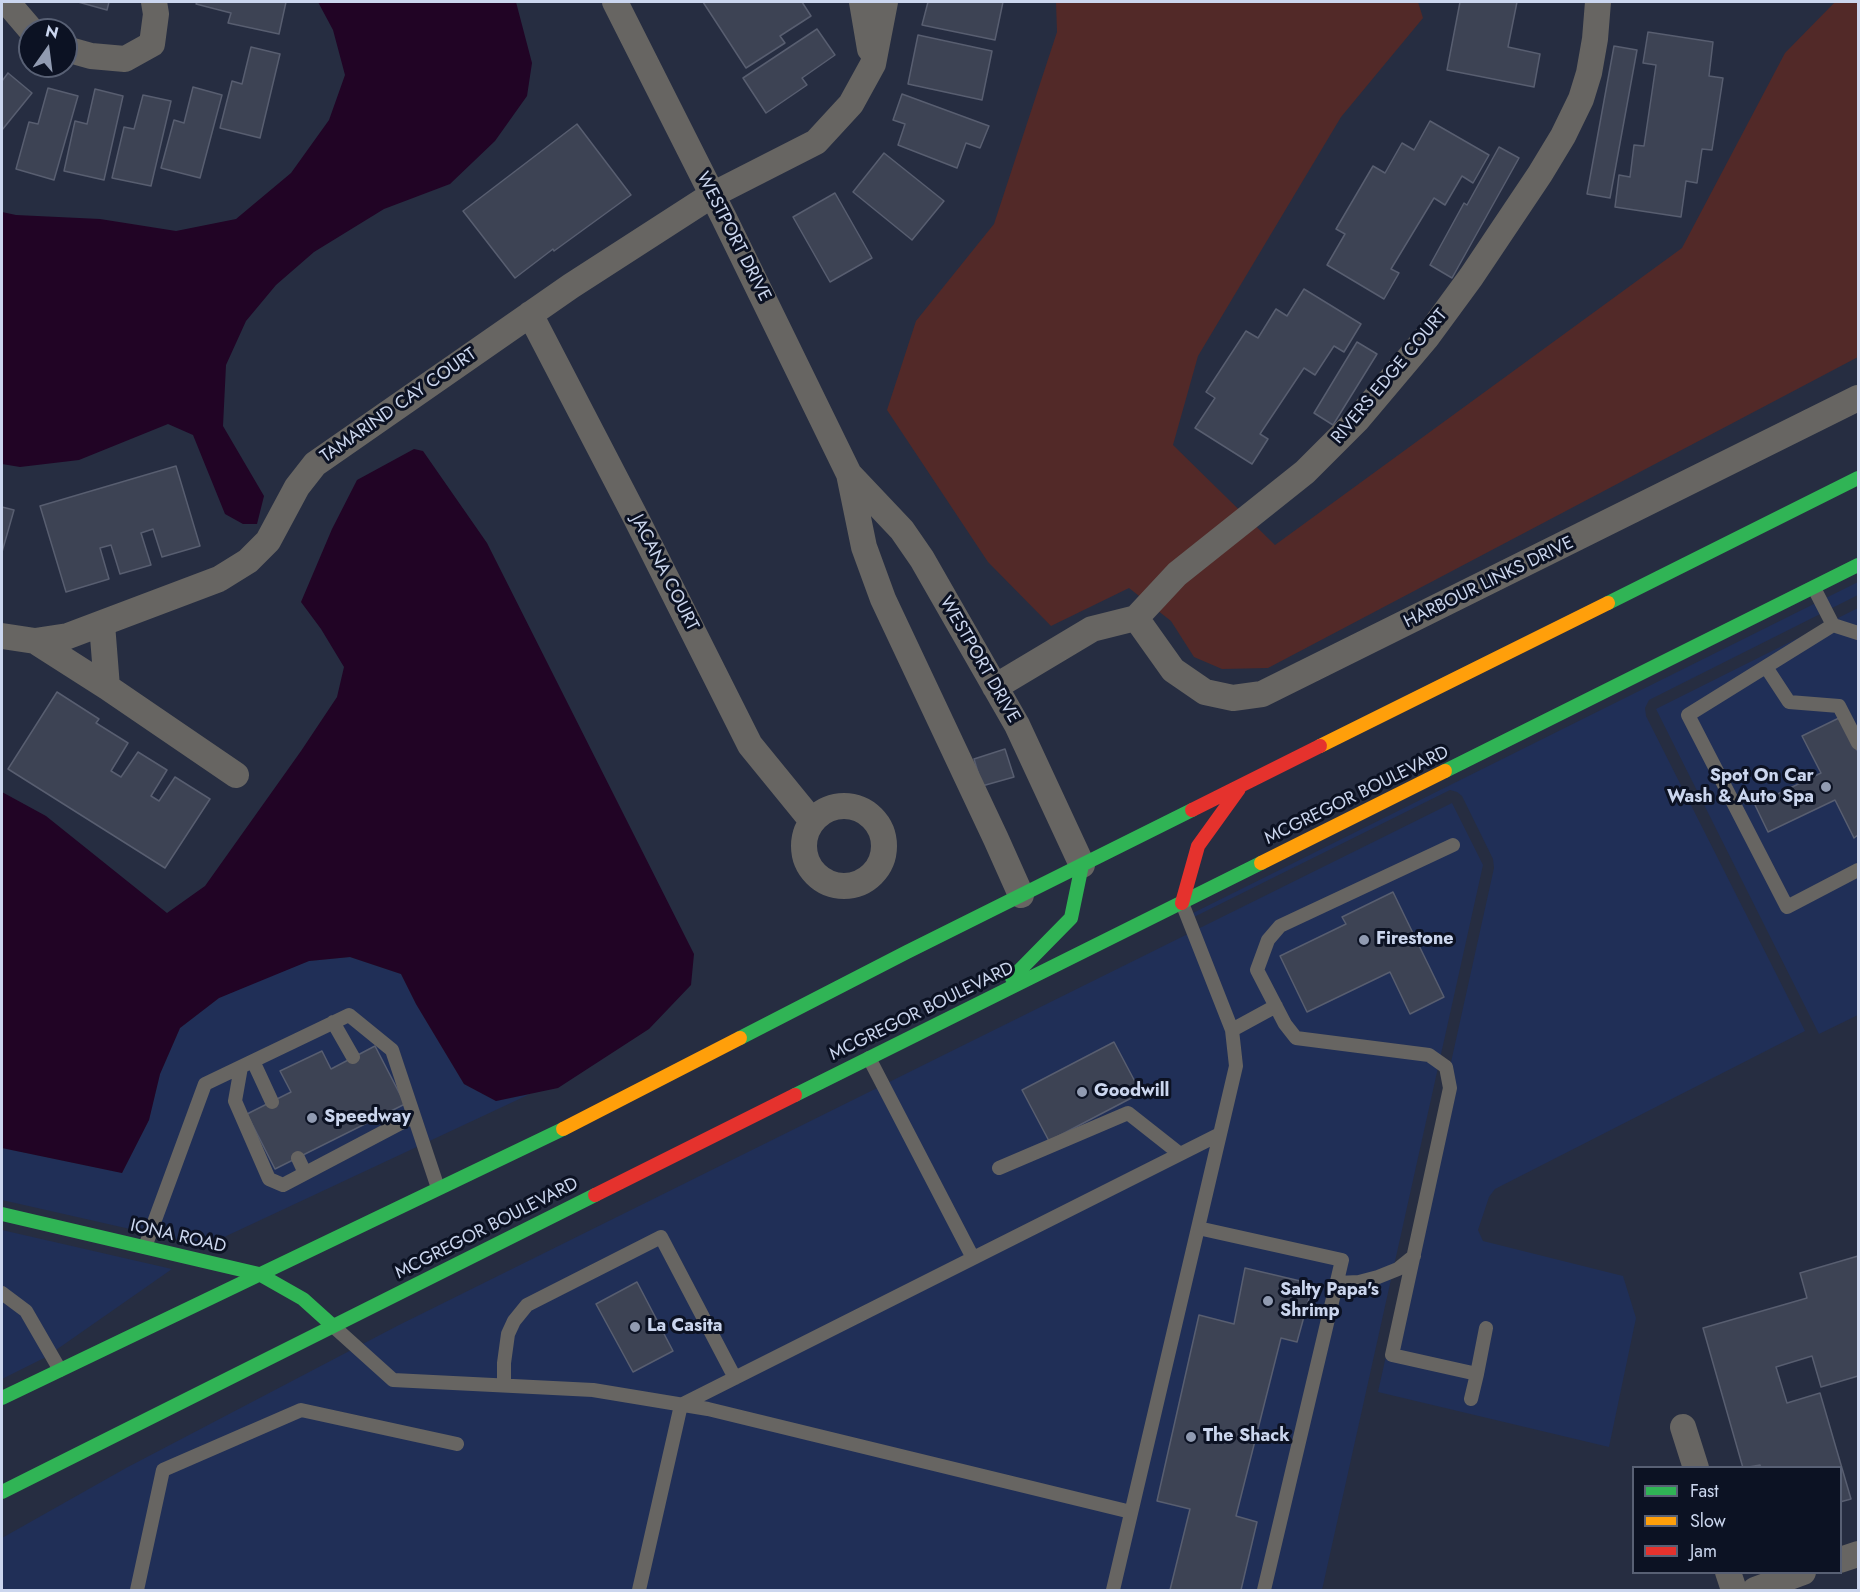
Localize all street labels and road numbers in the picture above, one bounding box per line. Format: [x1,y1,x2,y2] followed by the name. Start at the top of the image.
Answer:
[691,169,775,305] street label: WESTPORT DRIVE
[1327,305,1453,449] street label: RIVERS EDGE COURT
[317,344,481,468] street label: TAMARIND CAY COURT
[626,511,702,635] street label: JACANA COURT
[1401,532,1577,634] street label: HARBOUR LINKS DRIVE
[934,593,1024,727] street label: WESTPORT DRIVE
[1261,742,1453,850] street label: MCGREGOR BOULEVARD
[826,958,1018,1066] street label: MCGREGOR BOULEVARD
[392,1173,582,1285] street label: MCGREGOR BOULEVARD
[128,1215,228,1259] street label: IONA ROAD

